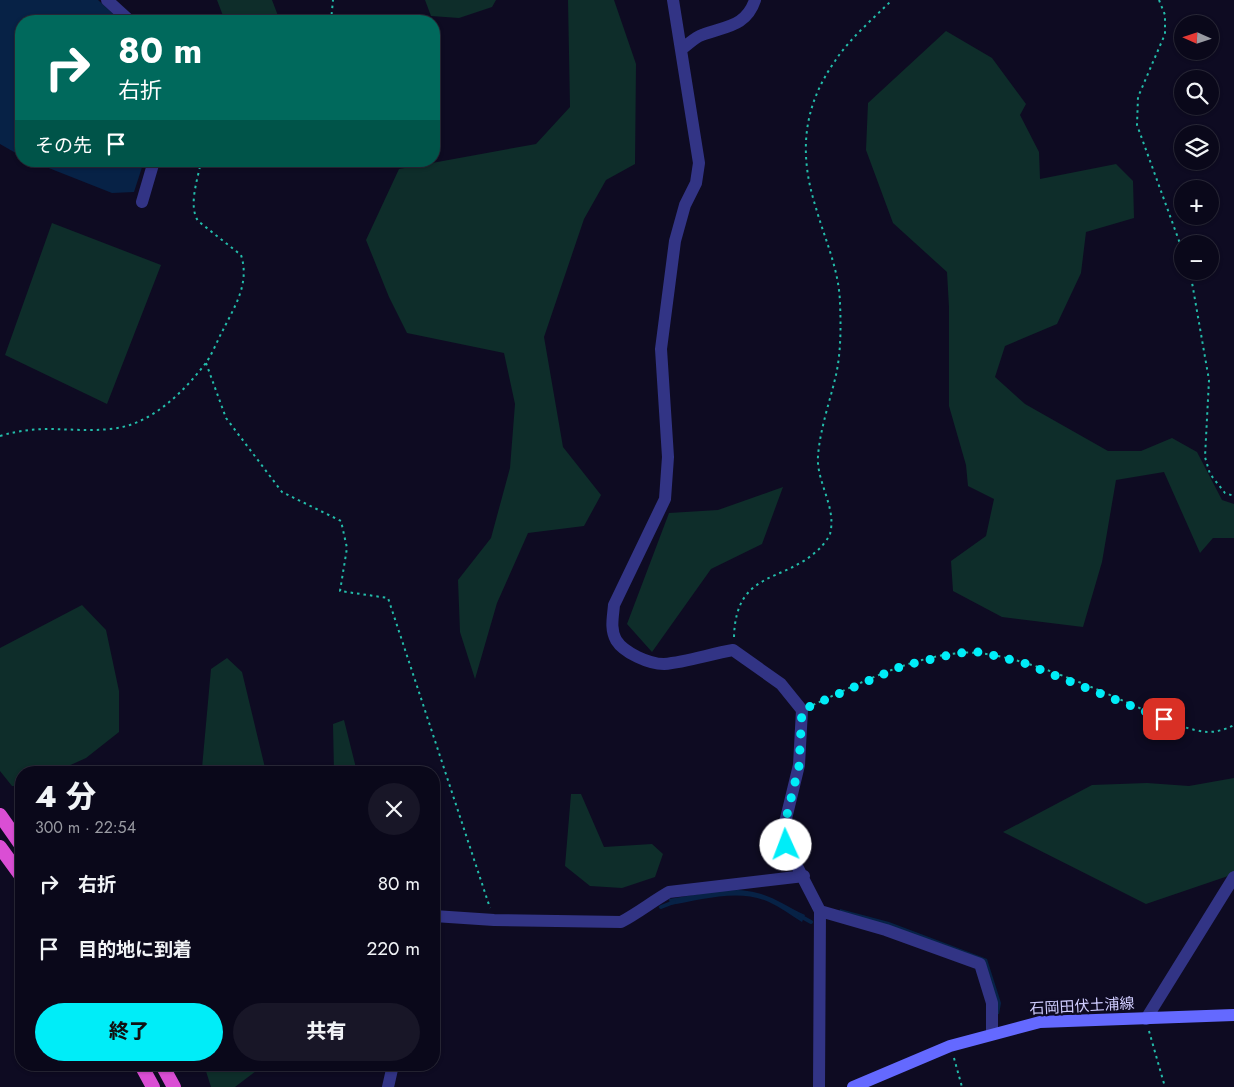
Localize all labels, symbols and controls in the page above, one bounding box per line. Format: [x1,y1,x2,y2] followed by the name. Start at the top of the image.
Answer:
[1174,15,1219,60] north arrow
[1174,15,1219,280] map controls
[118,26,202,76] text: 80 m
[35,35,100,100] icon: right
[1174,70,1219,115] button: search
[118,74,162,106] text: 右折
[1174,125,1219,170] button: layers
[102,130,130,158] icon: arrive
[35,132,92,159] text: その先
[1174,180,1219,225] button: +
[1174,235,1219,280] button: −
[1143,698,1185,740] pin
[1150,705,1178,733] icon: arrive
[35,775,96,818] text: 4 分
[368,783,420,835] button: close
[35,816,136,839] text: 300 m · 22:54
[759,818,811,870] position arrow
[35,870,63,898] icon: right
[378,870,420,897] text: 80 m
[78,871,116,898] text: 右折
[35,935,63,963] icon: arrive
[366,935,420,962] text: 220 m
[78,936,192,963] text: 目的地に到着
[1029,992,1135,1020] street label: 石岡田伏土浦線
[35,1003,223,1061] button: 終了
[233,1003,420,1061] button: 共有

